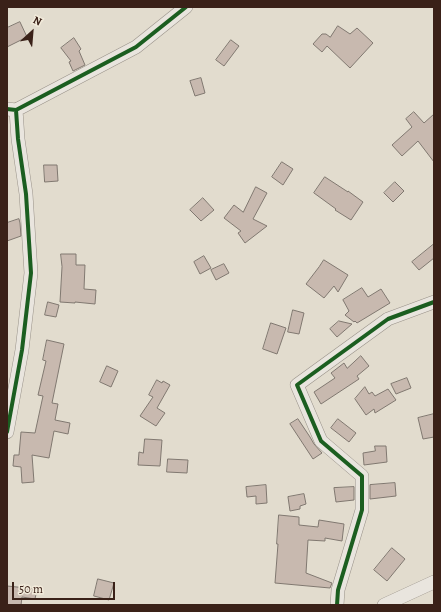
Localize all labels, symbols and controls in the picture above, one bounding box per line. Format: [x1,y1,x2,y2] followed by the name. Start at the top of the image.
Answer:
[12,12,52,52] north arrow
[31,12,44,29] text: N
[14,574,117,600] scale bar
[19,581,43,597] text: 50 m

